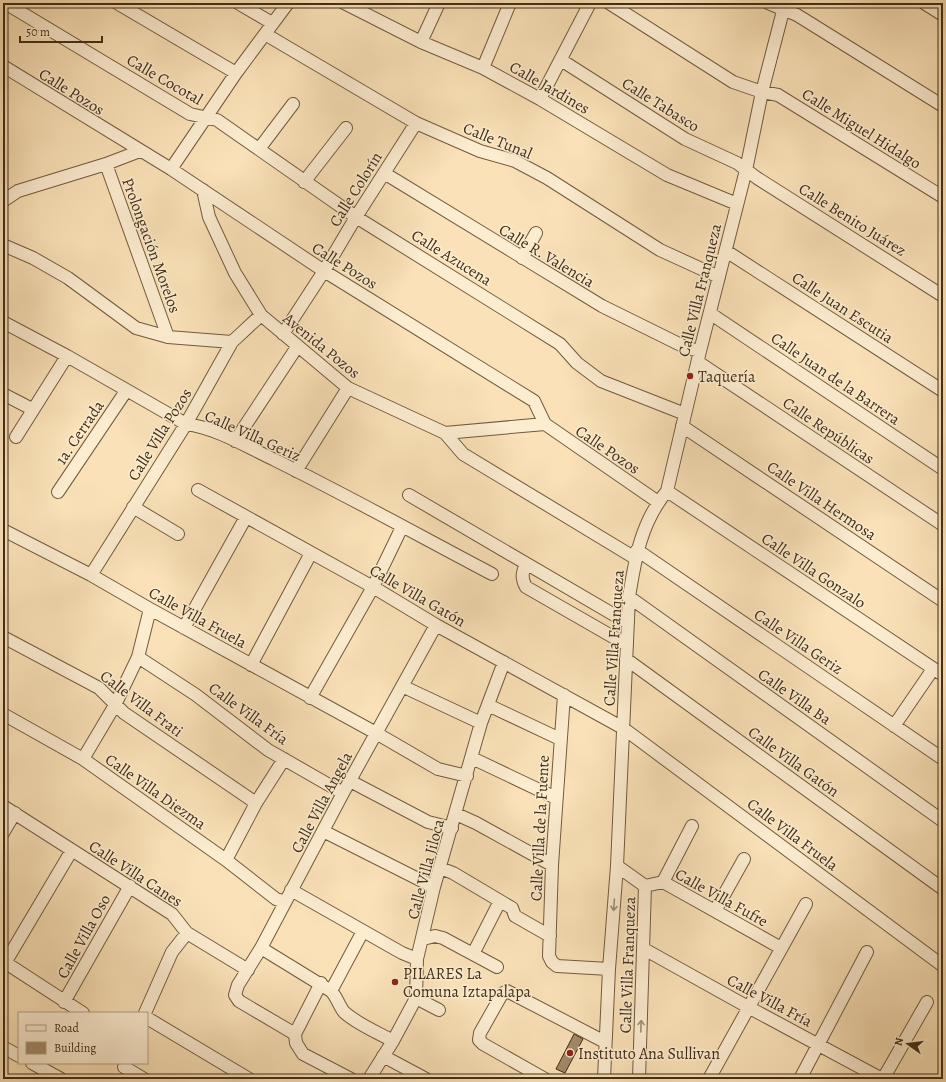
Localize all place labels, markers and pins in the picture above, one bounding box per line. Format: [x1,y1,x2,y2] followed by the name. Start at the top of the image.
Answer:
[698,366,756,388] place label: Taquería
[685,371,695,381] marker: Taquería
[403,963,532,1003] place label: PILARES La Comuna Iztapalapa
[390,977,400,987] marker: PILARES La Comuna Iztapalapa
[578,1043,720,1065] place label: Instituto Ana Sullivan
[565,1048,575,1058] marker: Instituto Ana Sullivan

